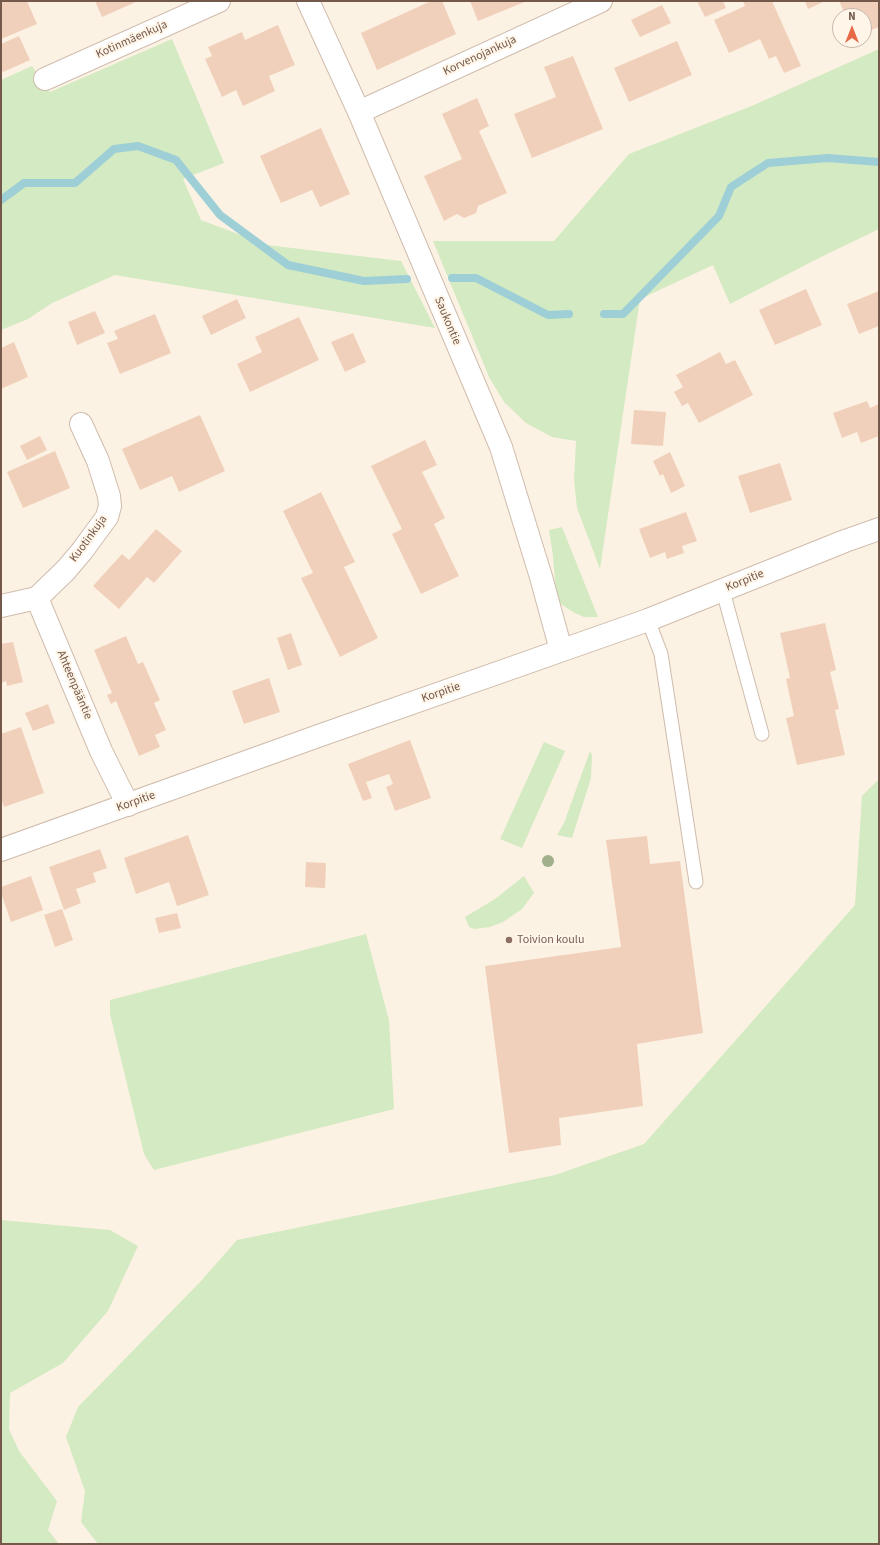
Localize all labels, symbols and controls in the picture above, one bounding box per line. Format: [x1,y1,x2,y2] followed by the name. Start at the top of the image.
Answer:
[832,8,872,48] north arrow
[848,9,856,24] text: N
[94,18,170,62] street label: Kotinmäenkuja
[441,33,519,79] street label: Korvenojankuja
[430,295,464,347] street label: Saukontie
[67,513,111,565] street label: Kuotinkuja
[724,567,766,595] street label: Korpitie
[53,648,95,722] street label: Ahteenpääntie
[420,680,462,706] street label: Korpitie
[115,788,157,816] street label: Korpitie
[517,933,584,947] place label: Toivion koulu
[504,935,514,945] marker: Toivion koulu

